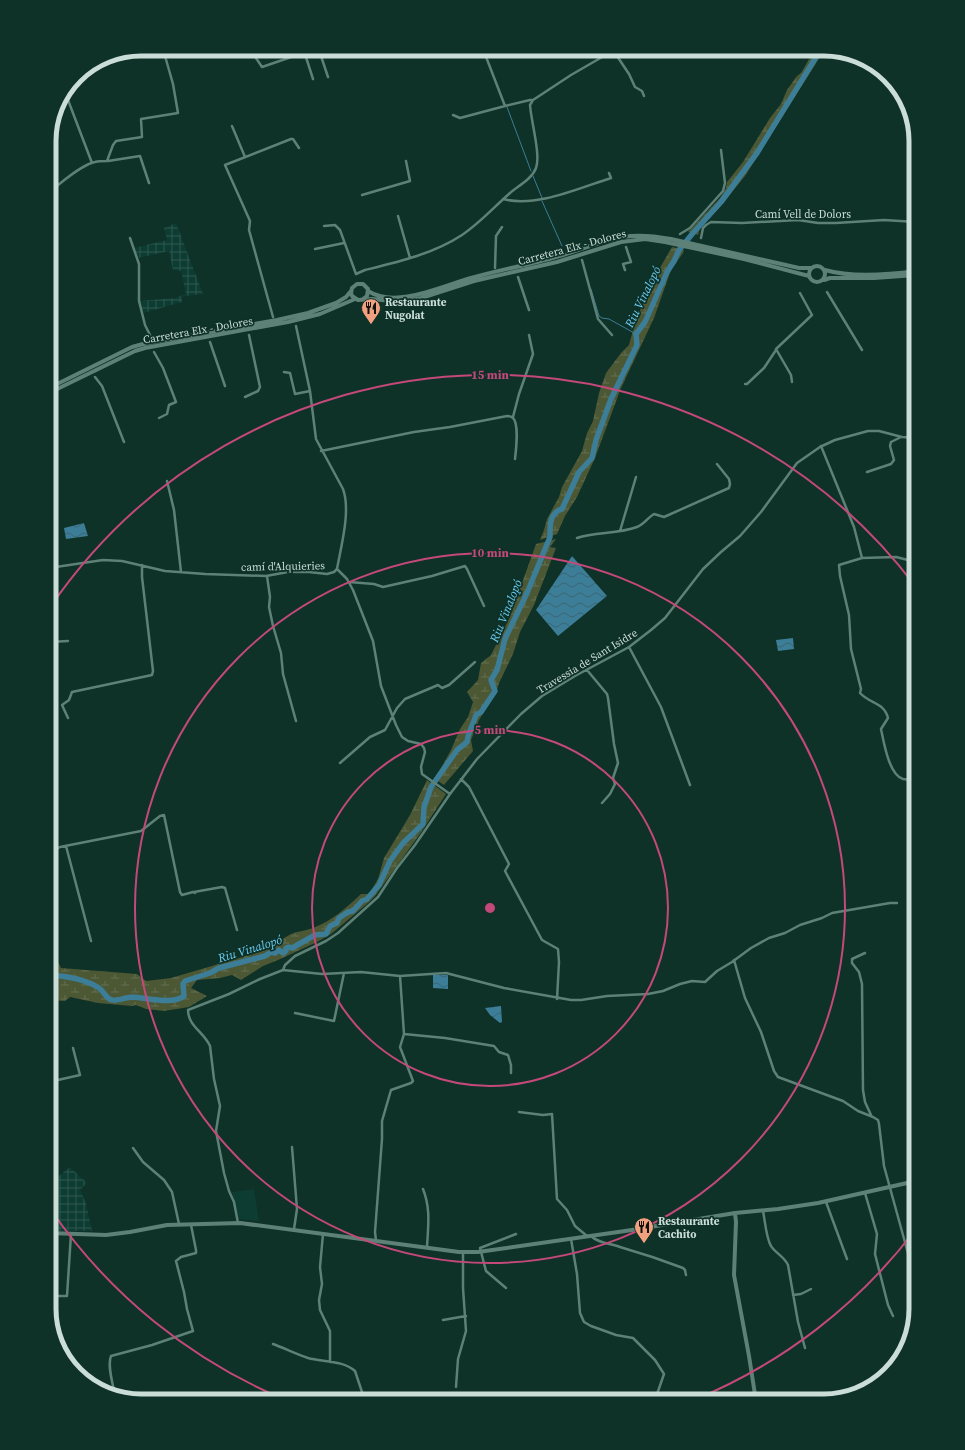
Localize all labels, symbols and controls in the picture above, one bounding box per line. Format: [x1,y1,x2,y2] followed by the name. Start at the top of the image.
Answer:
[755,207,851,222] street label: Camí Vell de Dolors
[516,226,628,269] street label: Carretera Elx - Dolores
[621,264,665,331] water label: Riu Vinalopó
[385,295,447,323] place label: Restaurante Nugolat
[360,297,382,325] restaurant icon: Restaurante Nugolat
[142,313,254,348] street label: Carretera Elx - Dolores
[471,367,509,383] text: 15 min
[471,545,509,561] text: 10 min
[241,558,325,575] street label: camí d'Alquieries
[486,577,526,646] water label: Riu Vinalopó
[534,625,641,697] street label: Travessia de Sant Isidre
[474,722,506,738] text: 5 min
[483,901,497,915] centre of rings
[215,932,284,967] water label: Riu Vinalopó
[658,1214,720,1242] place label: Restaurante Cachito
[633,1216,655,1244] restaurant icon: Restaurante Cachito

